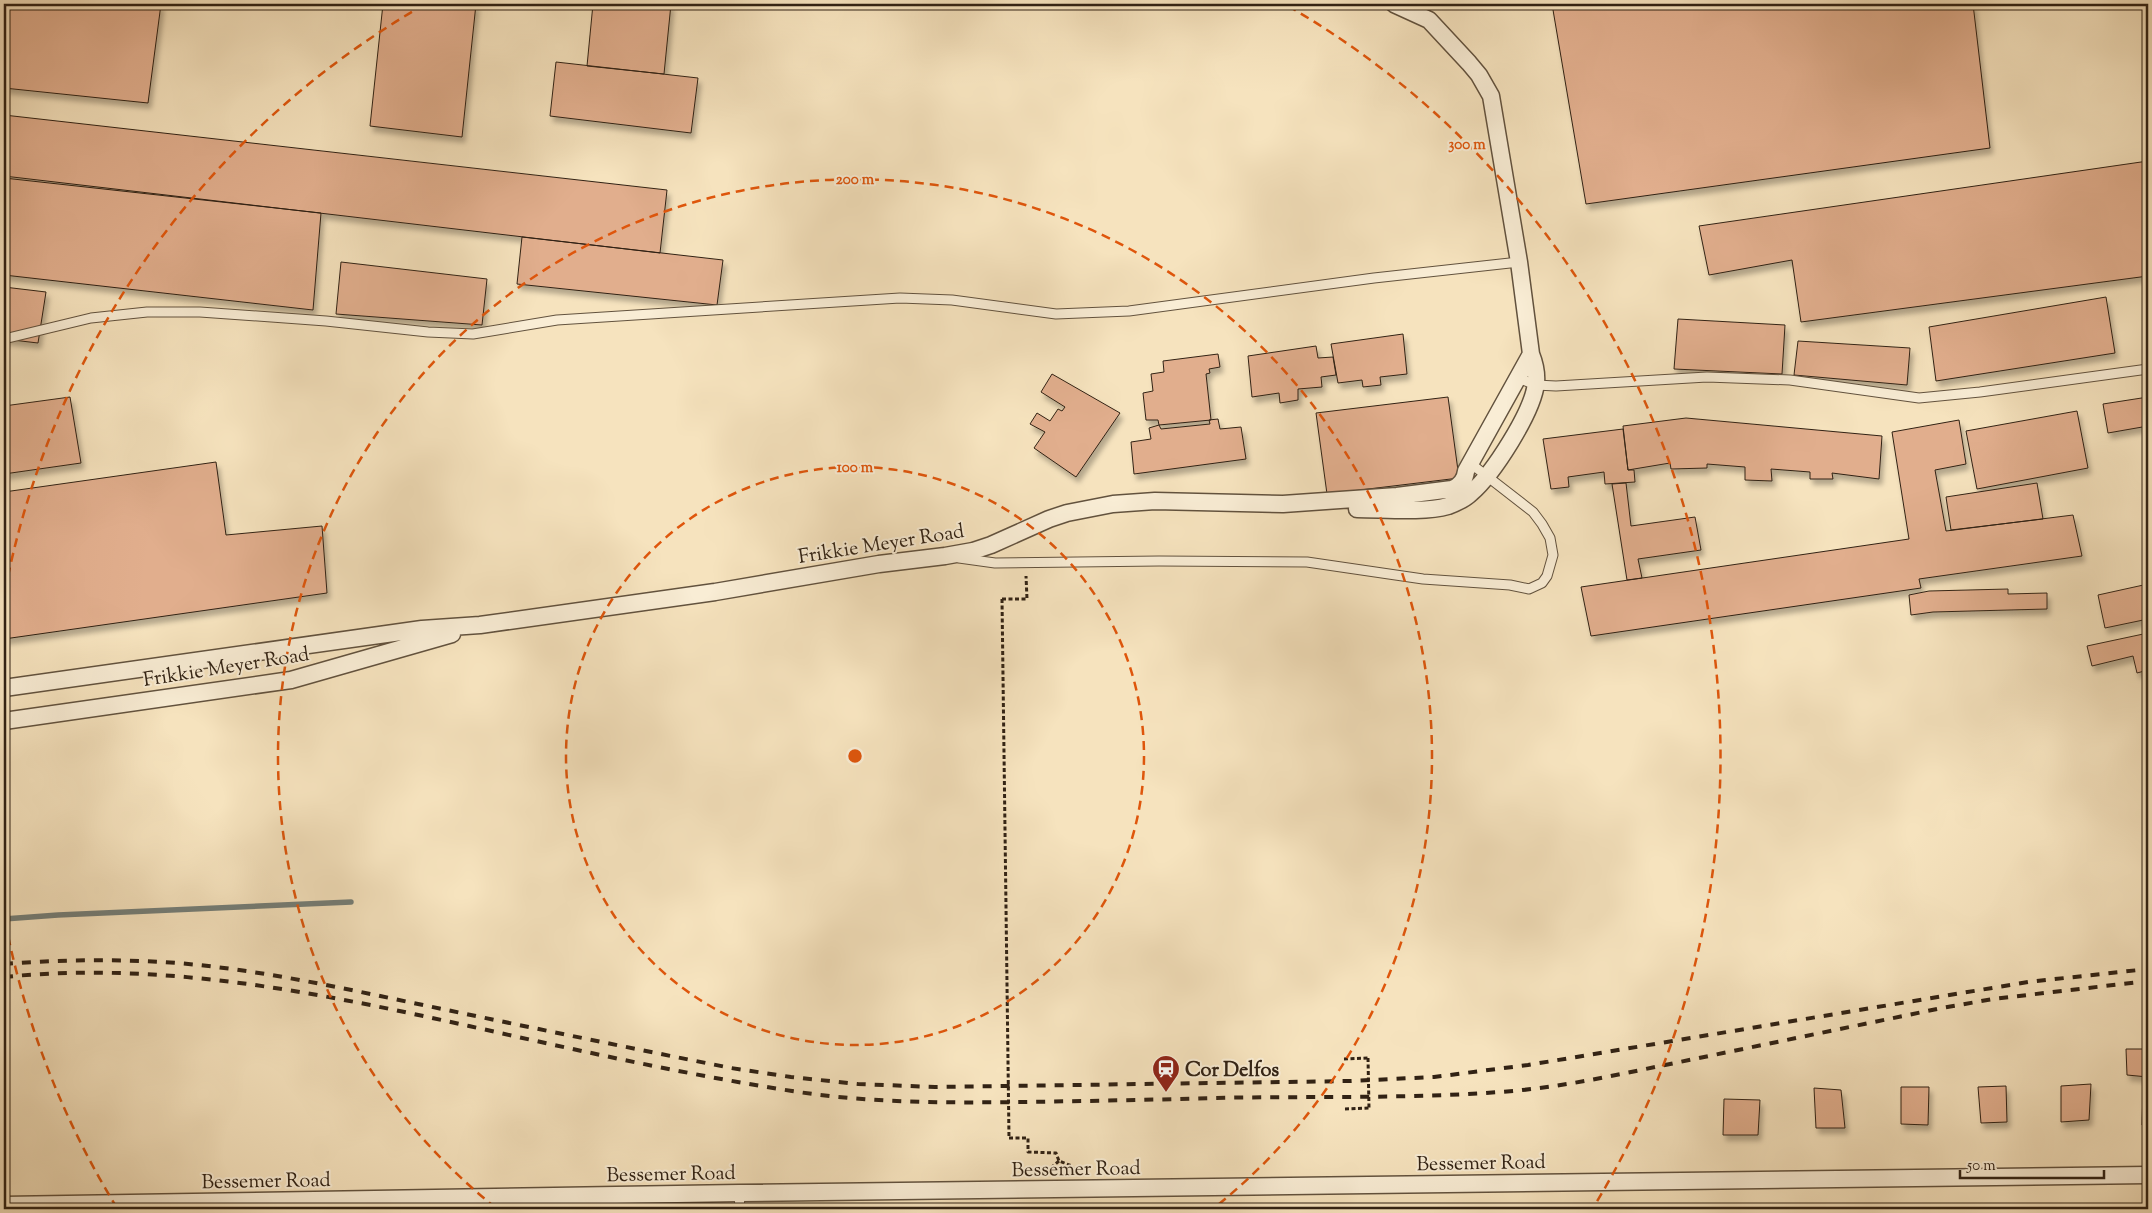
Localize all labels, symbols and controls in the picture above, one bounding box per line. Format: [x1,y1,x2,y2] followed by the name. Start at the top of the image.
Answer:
[1448,135,1486,156] text: 300 m
[836,170,875,191] text: 200 m
[837,458,874,479] text: 100 m
[796,518,966,573] street label: Frikkie Meyer Road
[141,641,311,696] street label: Frikkie Meyer Road
[846,747,864,765] centre of rings
[1151,1054,1181,1093] station icon: Cor Delfos
[1185,1057,1279,1086] place label: Cor Delfos
[1960,1148,2103,1180] scale bar
[1416,1149,1546,1180] street label: Bessemer Road
[1011,1155,1141,1186] street label: Bessemer Road
[1966,1156,1996,1177] text: 50 m
[606,1160,736,1191] street label: Bessemer Road
[201,1167,331,1198] street label: Bessemer Road

